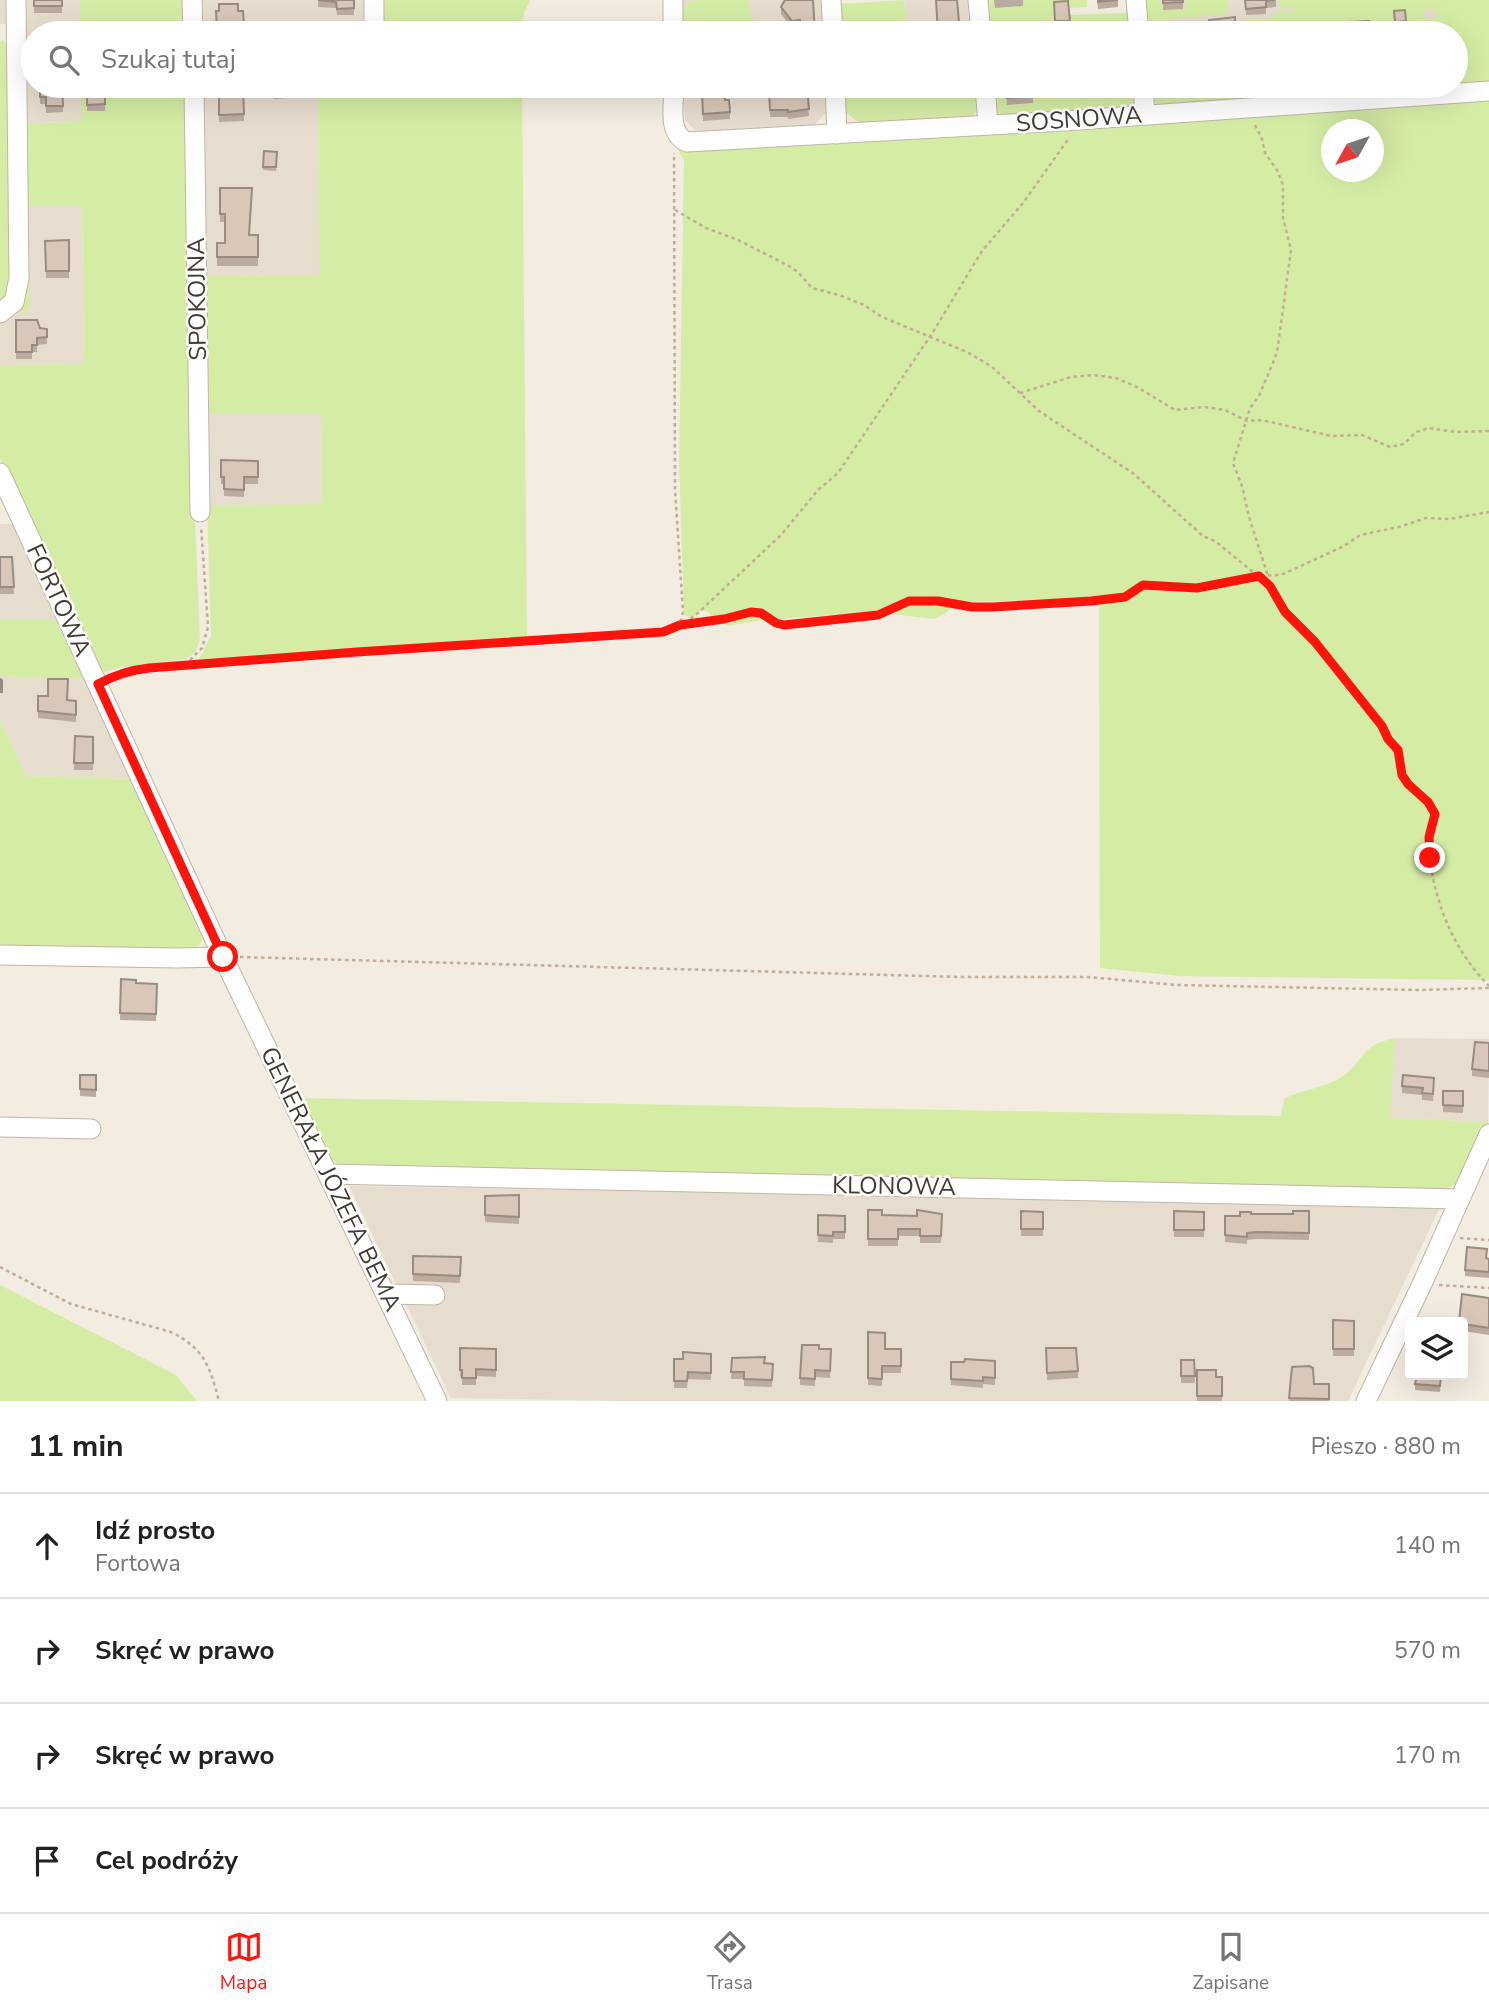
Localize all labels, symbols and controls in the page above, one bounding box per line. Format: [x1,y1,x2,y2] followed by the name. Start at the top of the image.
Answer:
[21,21,1468,98] search box
[45,41,83,79] icon: search
[101,42,236,77] text: Szukaj tutaj
[1015,99,1144,139] street label: SOSNOWA
[1321,119,1384,182] north arrow
[180,237,214,361] street label: SPOKOJNA
[19,539,99,662] street label: FORTOWA
[1414,842,1445,873] route end
[207,941,238,972] route start
[253,1042,409,1317] street label: GENERAŁA JÓZEFA BEMA
[832,1169,957,1203] street label: KLONOWA
[1405,1317,1468,1380] map controls
[1405,1317,1468,1380] button: layers
[28,1426,124,1467] text: 11 min
[1311,1431,1461,1462] text: Pieszo · 880 m
[95,1513,215,1548] text: Idź prosto
[28,1527,66,1565] icon: ahead
[1394,1530,1461,1561] text: 140 m
[95,1548,181,1579] text: Fortowa
[28,1632,66,1670] icon: right
[95,1633,275,1668] text: Skręć w prawo
[1394,1635,1461,1666] text: 570 m
[28,1737,66,1775] icon: right
[95,1738,275,1773] text: Skręć w prawo
[1394,1740,1461,1771] text: 170 m
[28,1842,66,1880] icon: arrive
[95,1843,238,1878] text: Cel podróży
[220,1928,267,1996] tab: Mapa
[707,1928,753,1996] tab: Trasa
[1193,1928,1269,1996] tab: Zapisane

